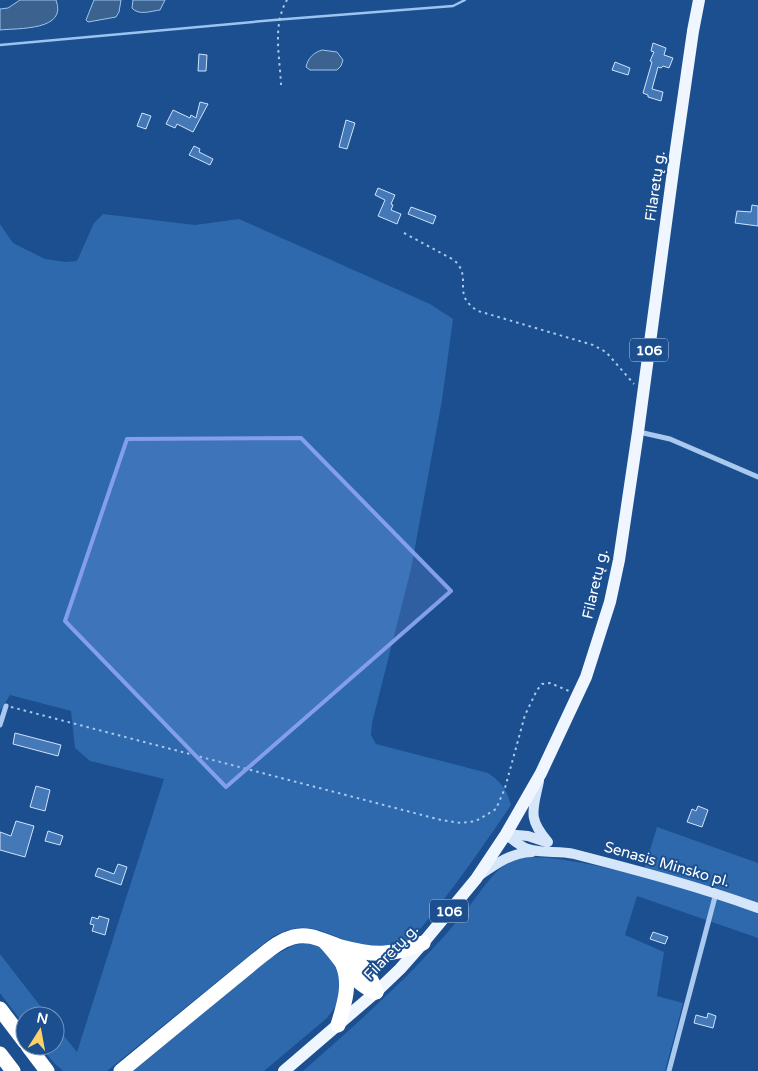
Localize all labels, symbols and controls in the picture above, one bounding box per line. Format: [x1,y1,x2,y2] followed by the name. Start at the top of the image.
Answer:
[641,150,669,222] street label: Filaretų g.
[630,338,668,362] road number: 106
[578,547,612,621] street label: Filaretų g.
[602,837,732,891] street label: Senasis Minsko pl.
[430,899,468,922] road number: 106
[360,920,422,984] street label: Filaretų g.
[15,1006,65,1056] north arrow
[35,1009,50,1028] text: N

